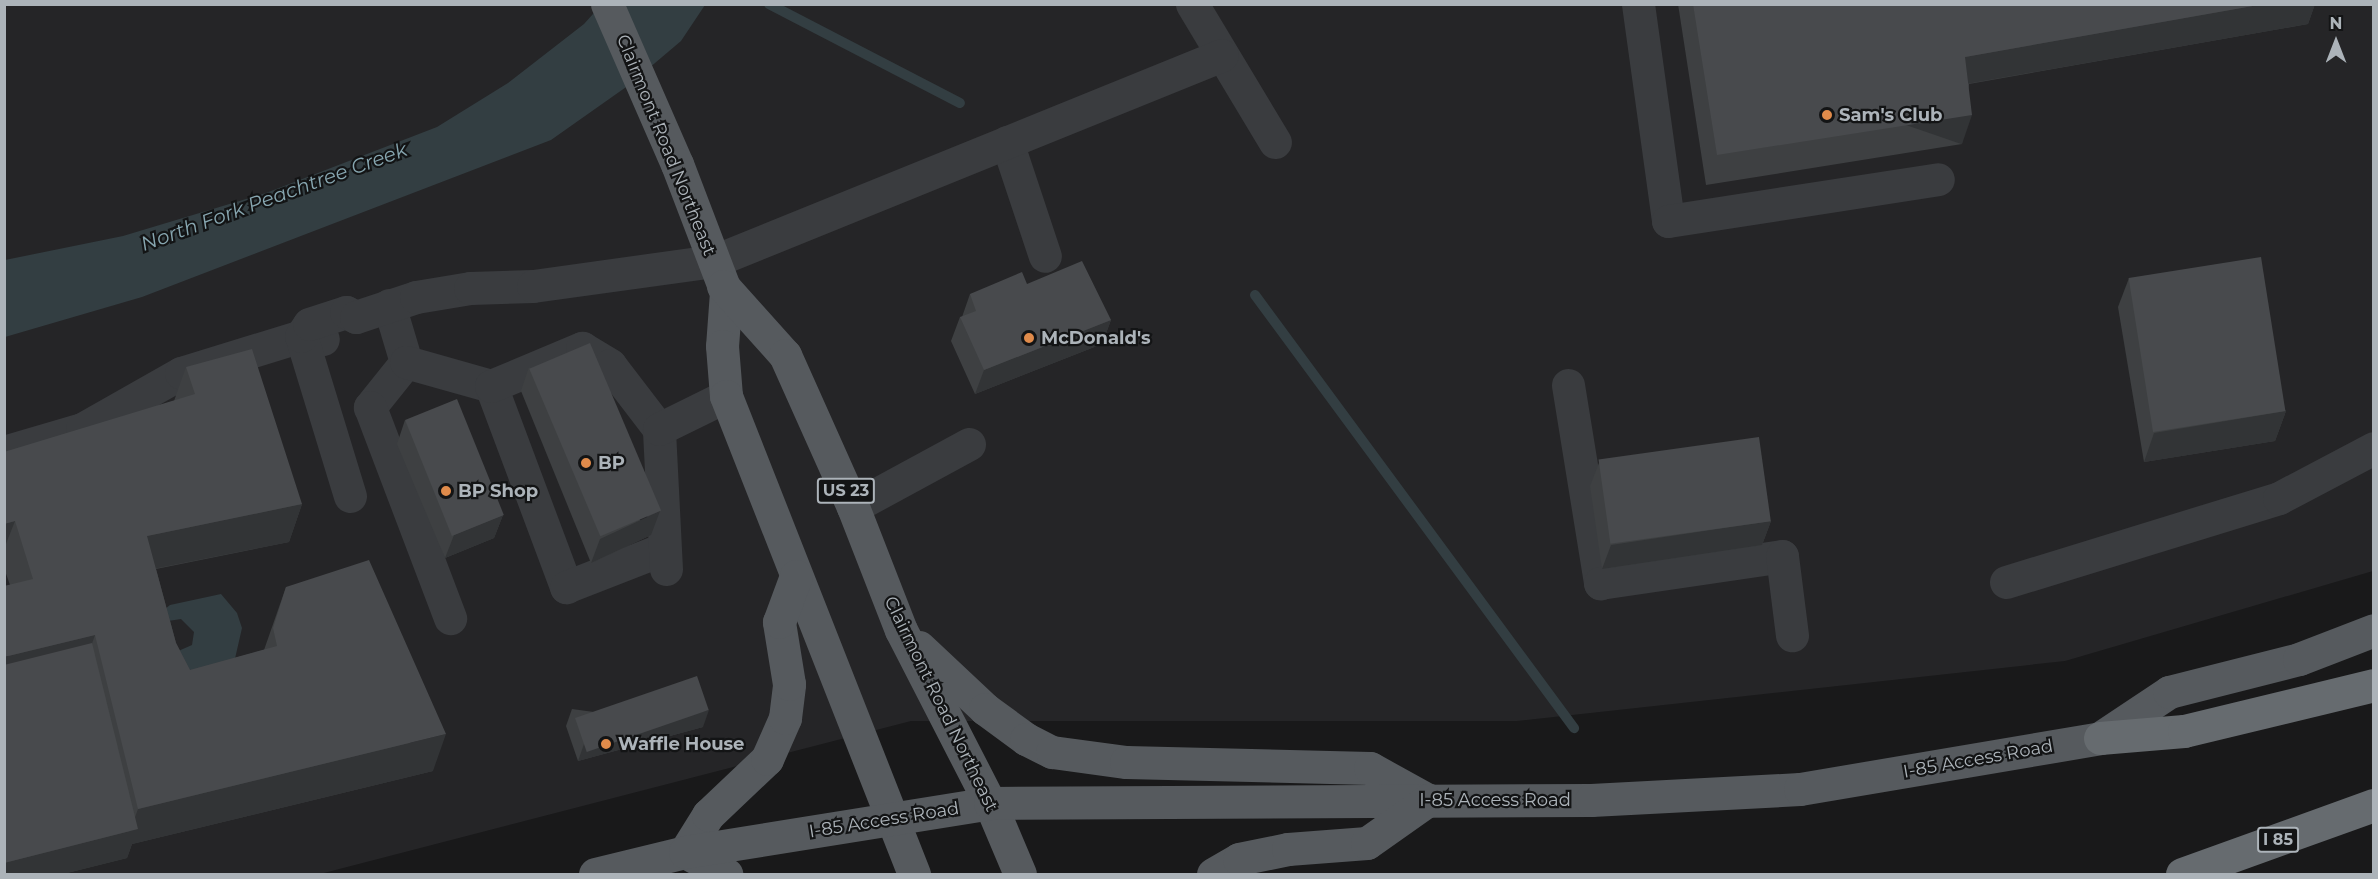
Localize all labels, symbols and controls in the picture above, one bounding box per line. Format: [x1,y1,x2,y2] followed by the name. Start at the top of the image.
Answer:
[2306,12,2366,72] north arrow
[2330,14,2342,33] text: N
[612,31,720,259] street label: Clairmont Road Northeast
[1839,104,1942,126] place label: Sam's Club
[1820,108,1834,122] marker: Sam's Club
[138,138,410,256] water label: North Fork Peachtree Creek
[1041,327,1151,349] place label: McDonald's
[1022,331,1036,345] marker: McDonald's
[598,452,625,474] place label: BP
[579,456,593,470] marker: BP
[816,478,876,504] road number: US 23
[458,480,538,502] place label: BP Shop
[439,484,453,498] marker: BP Shop
[879,593,1003,815] street label: Clairmont Road Northeast
[618,733,744,755] place label: Waffle House
[1901,735,2055,783] street label: I-85 Access Road
[599,737,613,751] marker: Waffle House
[1419,789,1571,811] street label: I-85 Access Road
[807,797,961,843] street label: I-85 Access Road
[2257,827,2299,853] road number: I 85

